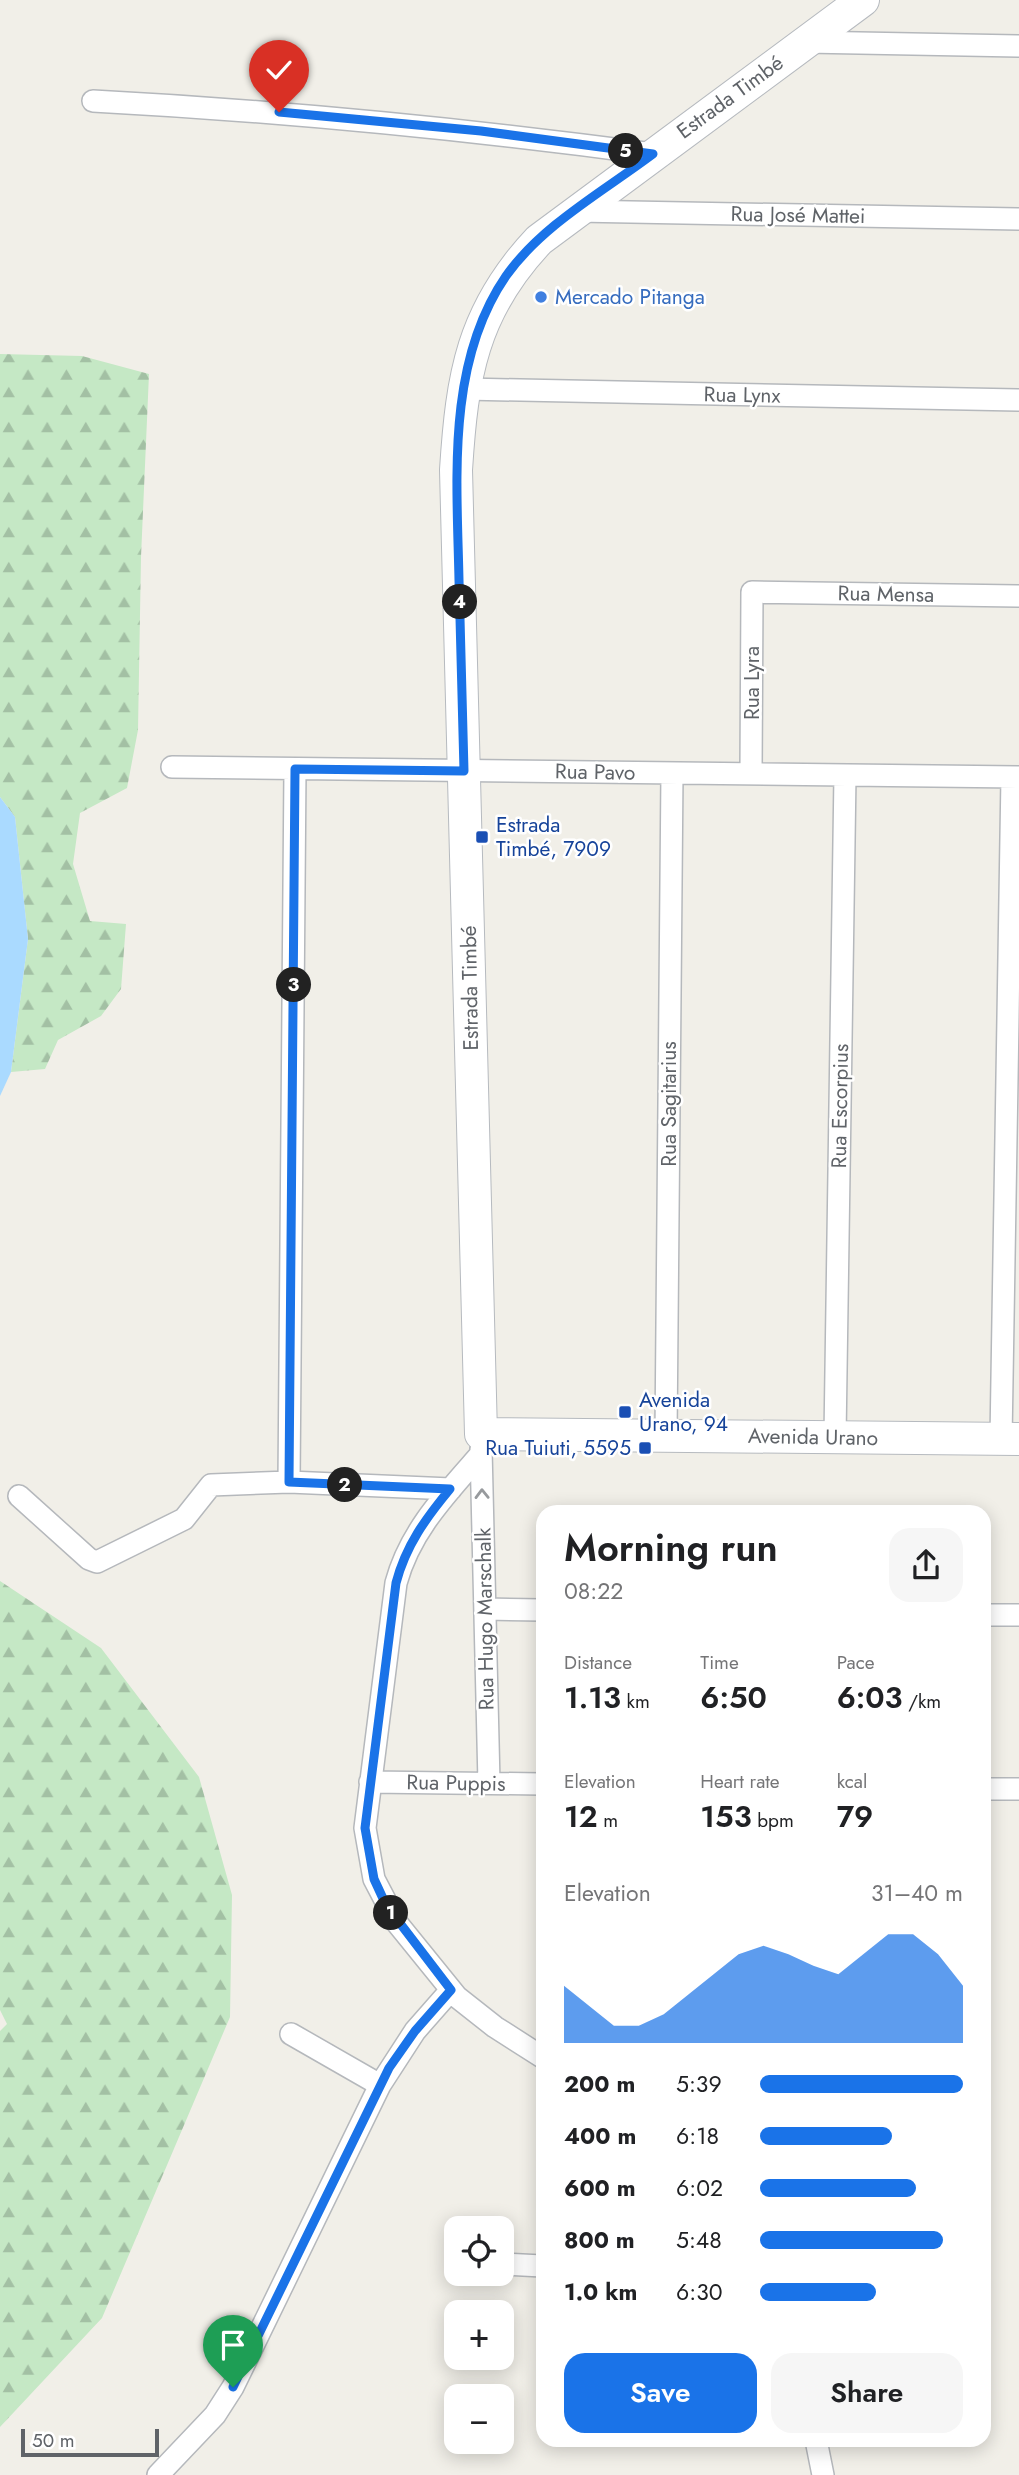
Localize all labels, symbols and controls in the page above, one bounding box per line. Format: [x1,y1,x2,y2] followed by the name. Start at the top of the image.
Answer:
[249,40,309,112] pin
[671,48,790,146] street label: Estrada Timbé
[260,51,298,89] icon: check
[608,134,644,168] pin: 5
[619,137,632,164] text: 5
[730,199,866,231] street label: Rua José Mattei
[555,282,705,312] place label: Mercado Pitanga
[533,289,549,305] marker: Mercado Pitanga
[703,379,781,411] street label: Rua Lynx
[837,578,935,610] street label: Rua Mensa
[442,584,477,620] pin: 4
[453,588,466,615] text: 4
[737,646,767,720] street label: Rua Lyra
[555,756,635,788] street label: Rua Pavo
[496,810,611,864] place label: Estrada Timbé, 7909
[474,829,490,845] marker: Estrada Timbé, 7909
[454,925,486,1051] street label: Estrada Timbé
[276,968,312,1002] pin: 3
[288,971,299,998] text: 3
[654,1041,684,1167] street label: Rua Sagitarius
[824,1043,856,1169] street label: Rua Escorpius
[639,1385,728,1439] place label: Avenida Urano, 94
[617,1404,633,1420] marker: Avenida Urano, 94
[748,1421,878,1453] street label: Avenida Urano
[485,1433,631,1463] place label: Rua Tuiuti, 5595
[637,1440,653,1456] marker: Rua Tuiuti, 5595
[328,1468,362,1502] pin: 2
[338,1471,351,1498] text: 2
[475,1489,490,1500] one-way arrow
[564,1520,778,1575] text: Morning run
[468,1527,502,1711] street label: Rua Hugo Marschalk
[889,1528,963,1602] button: share
[564,1574,623,1608] text: 08:22
[564,1649,632,1676] text: Distance
[700,1649,739,1676] text: Time
[837,1649,875,1676] text: Pace
[564,1676,621,1719] text: 1.13
[700,1676,767,1719] text: 6:50
[837,1676,903,1719] text: 6:03
[621,1688,650,1715] text: km
[903,1688,941,1715] text: /km
[406,1767,506,1799] street label: Rua Puppis
[564,1768,636,1795] text: Elevation
[700,1768,780,1795] text: Heart rate
[837,1768,867,1795] text: kcal
[564,1795,598,1838] text: 12
[700,1795,752,1838] text: 153
[837,1795,873,1838] text: 79
[598,1807,618,1834] text: m
[752,1807,794,1834] text: bpm
[564,1876,651,1910] text: Elevation
[871,1876,963,1910] text: 31–40 m
[374,1896,408,1930] pin: 1
[386,1899,395,1926] text: 1
[564,2067,635,2101] text: 200 m
[676,2067,722,2101] text: 5:39
[564,2119,636,2153] text: 400 m
[676,2119,719,2153] text: 6:18
[564,2171,636,2205] text: 600 m
[676,2171,723,2205] text: 6:02
[444,2216,514,2454] map controls
[444,2216,514,2286] button: locate
[564,2223,635,2257] text: 800 m
[676,2223,722,2257] text: 5:48
[564,2275,637,2309] text: 1.0 km
[676,2275,723,2309] text: 6:30
[444,2300,514,2370] button: +
[203,2315,263,2387] pin
[214,2326,252,2364] icon: arrive
[564,2353,757,2433] button: Save
[771,2353,963,2433] button: Share
[444,2384,514,2454] button: −
[21,2426,159,2458] scale bar
[32,2427,75,2454] text: 50 m

